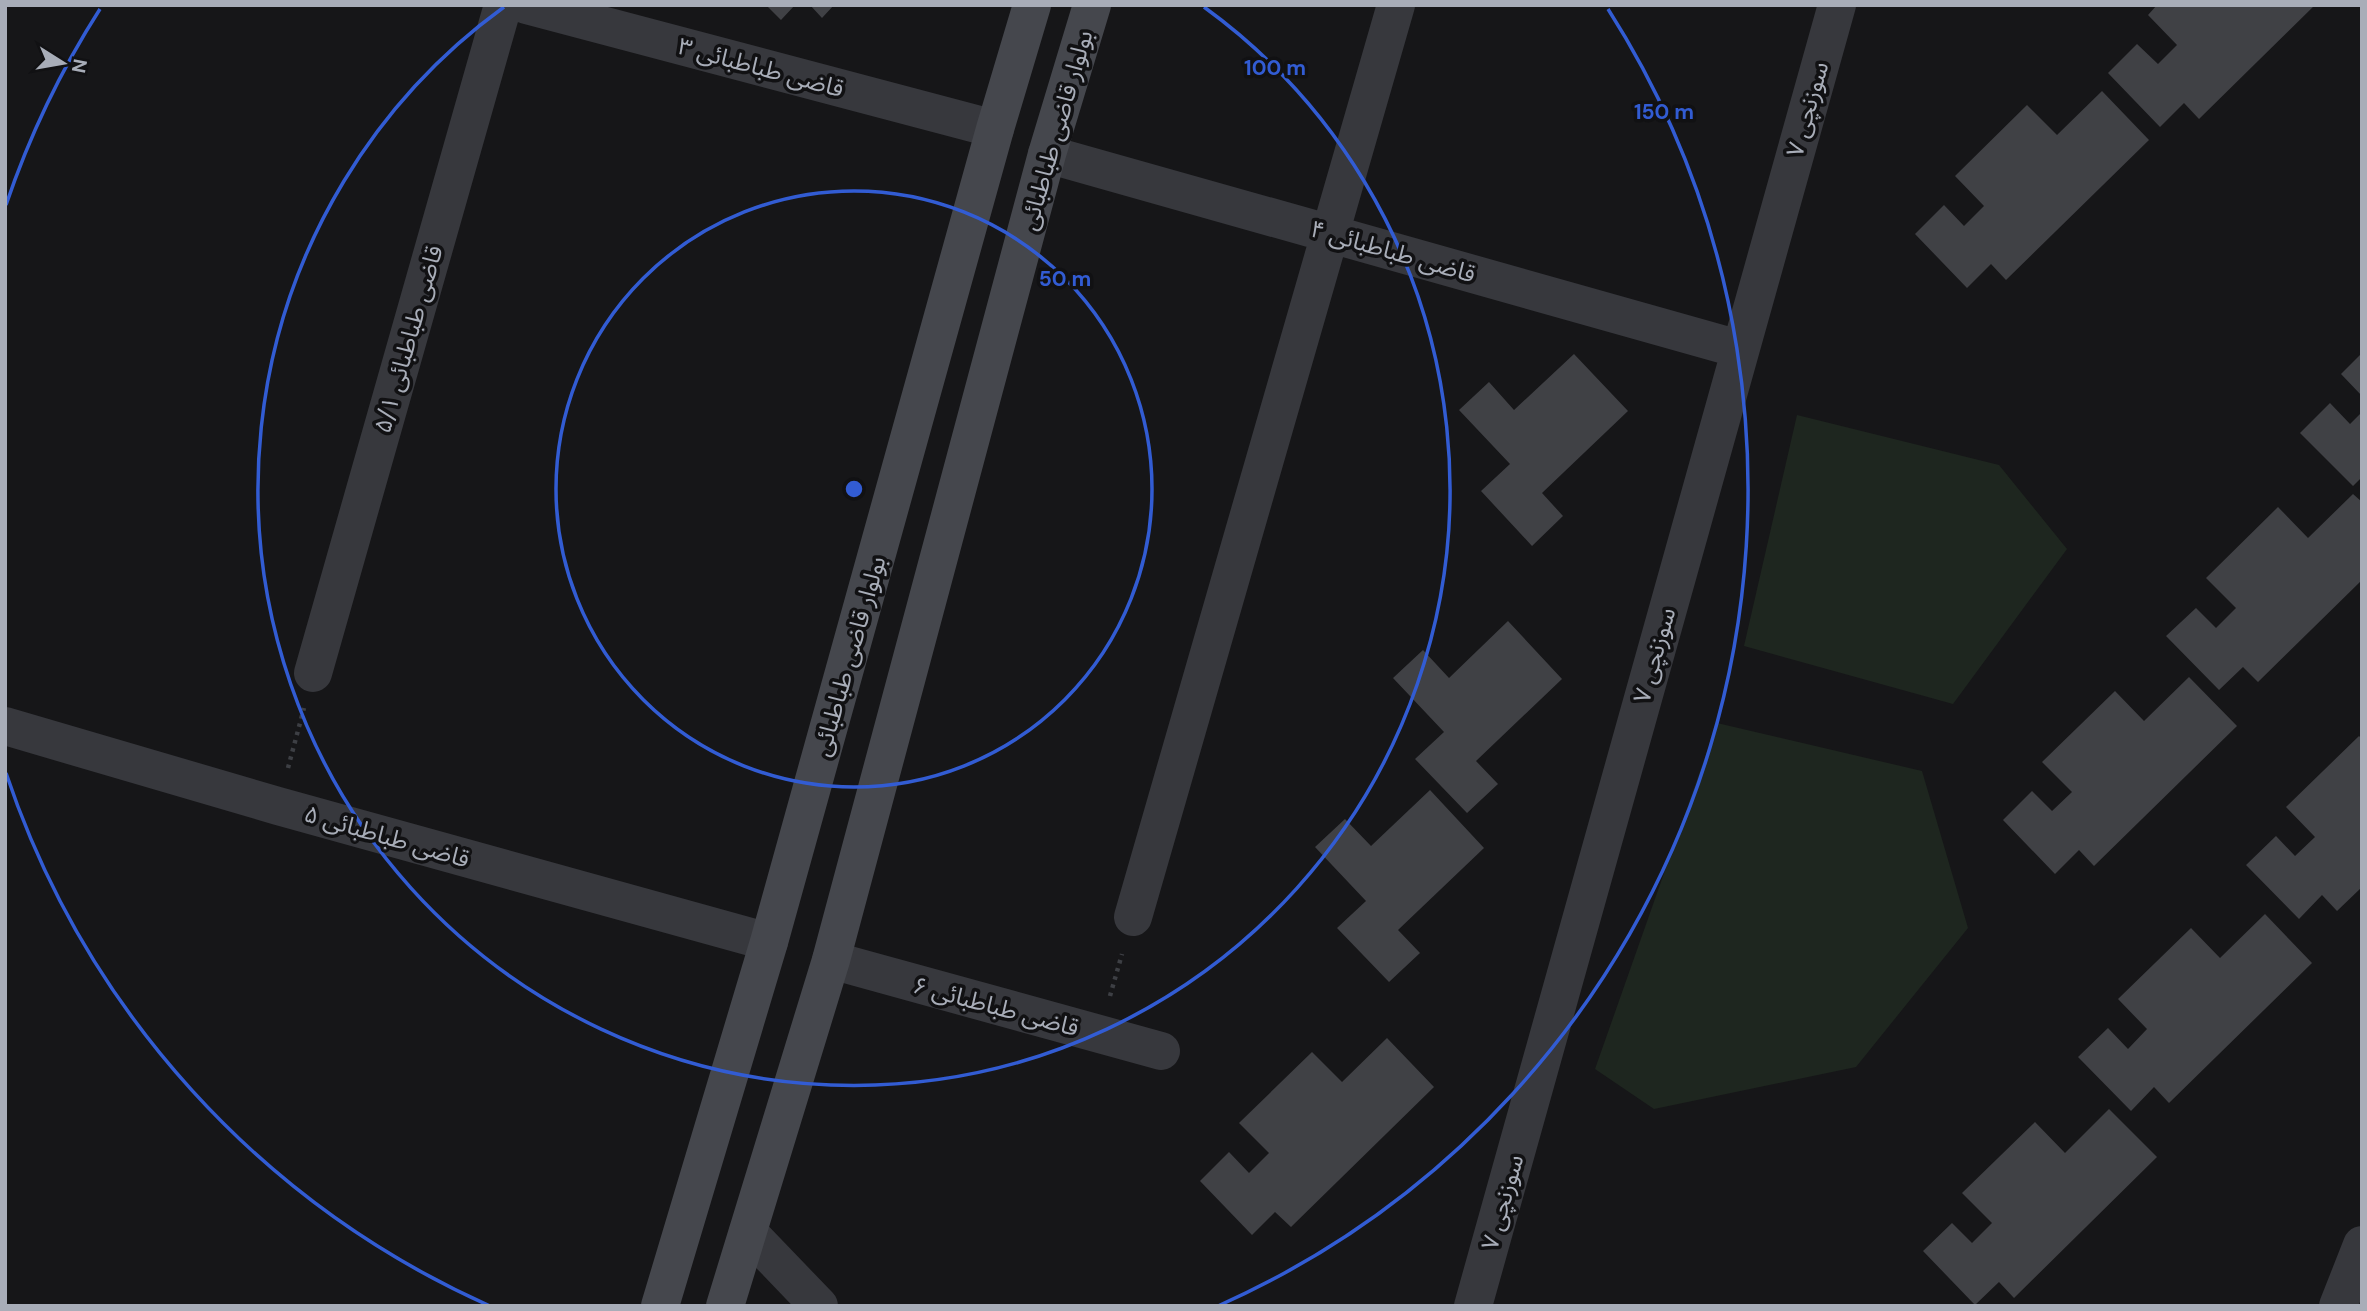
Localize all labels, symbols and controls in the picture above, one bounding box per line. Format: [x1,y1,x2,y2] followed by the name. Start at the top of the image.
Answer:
[1013,26,1099,234] street label: بولوار قاضی طباطبائی
[28,28,98,98] north arrow
[675,30,847,104] street label: قاضی طباطبائی ۳
[1244,54,1306,82] text: 100 m
[66,57,93,75] text: N
[1779,58,1835,160] street label: سوزنچی ۷
[1634,98,1694,126] text: 150 m
[1307,213,1479,289] street label: قاضی طباطبائی ۴
[366,242,450,436] street label: قاضی طباطبائی ۵/۱
[1039,265,1091,293] text: 50 m
[842,477,866,501] centre of rings
[806,552,892,760] street label: بولوار قاضی طباطبائی
[1626,604,1682,706] street label: سوزنچی ۷
[301,798,473,874] street label: قاضی طباطبائی ۵
[910,969,1082,1043] street label: قاضی طباطبائی ۶
[1474,1151,1530,1253] street label: سوزنچی ۷

